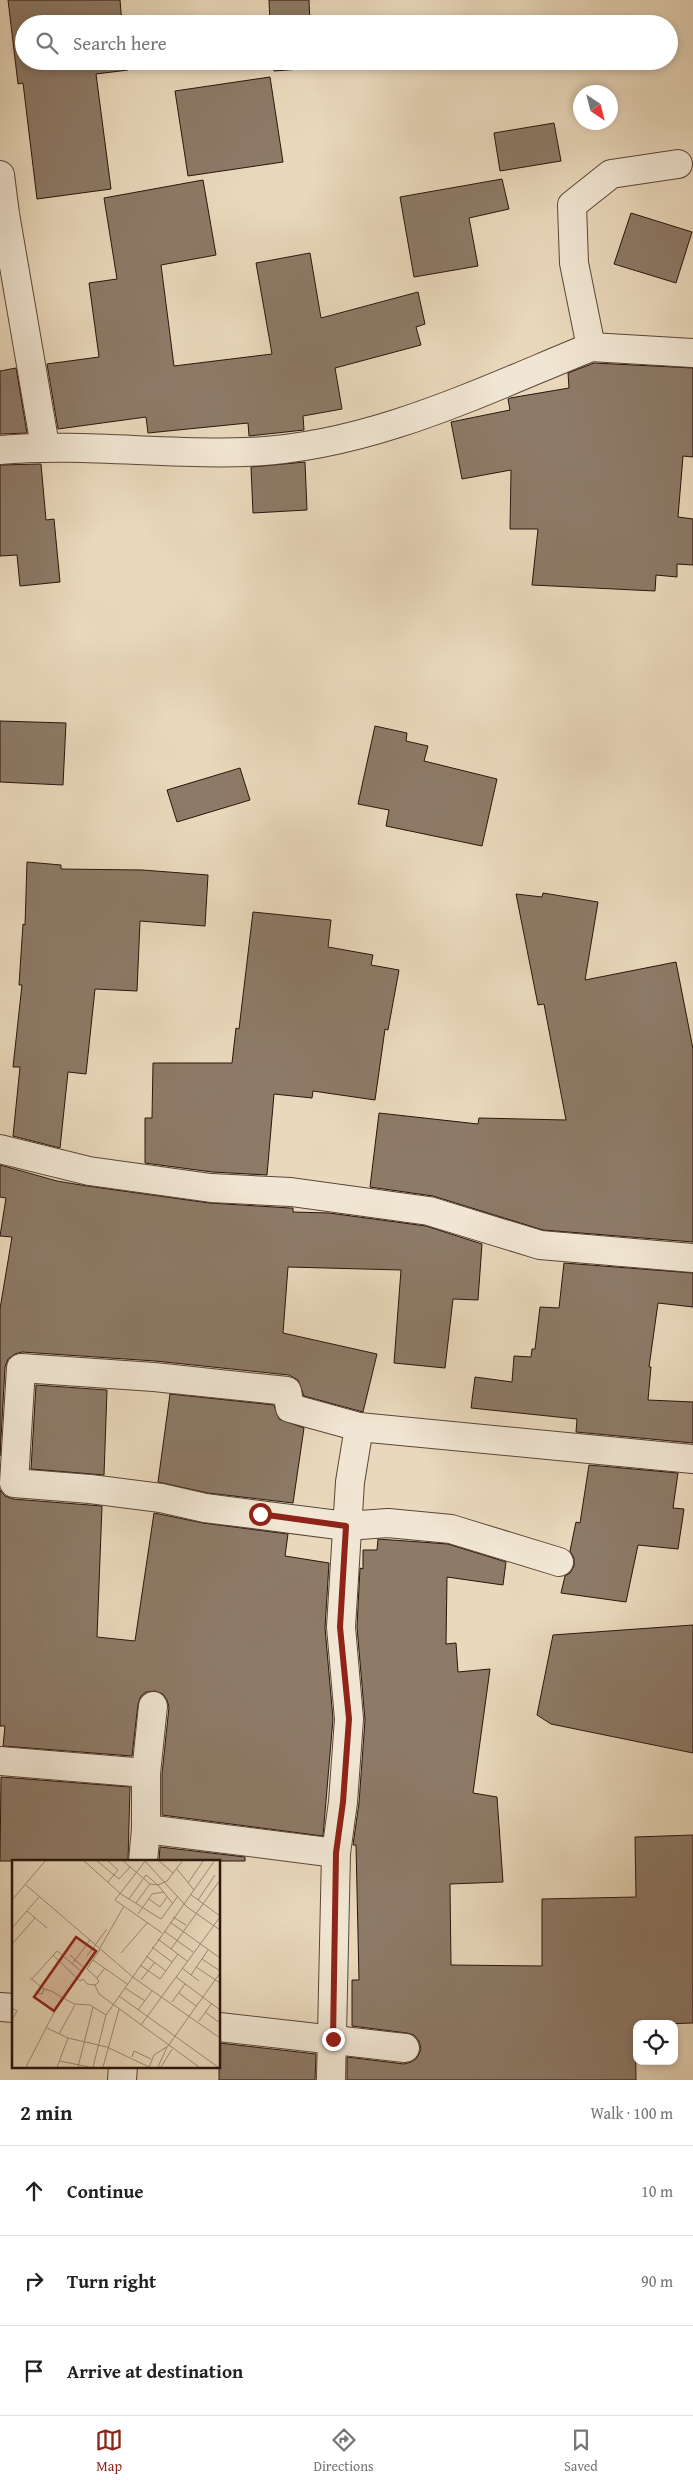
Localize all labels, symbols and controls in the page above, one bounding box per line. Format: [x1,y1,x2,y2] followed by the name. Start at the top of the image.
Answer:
[15,15,678,70] search box
[33,29,61,57] icon: search
[73,29,167,57] text: Search here
[573,85,618,130] north arrow
[249,1503,272,1526] route start
[12,1860,220,2068] inset map
[633,2020,678,2065] map controls
[633,2020,678,2065] button: locate
[322,2028,345,2051] route end
[20,2097,72,2128] text: 2 min
[590,2101,673,2125] text: Walk · 100 m
[20,2177,48,2205] icon: ahead
[67,2177,144,2205] text: Continue
[641,2179,673,2203] text: 10 m
[20,2267,48,2295] icon: right
[67,2267,156,2295] text: Turn right
[641,2269,673,2293] text: 90 m
[20,2357,48,2385] icon: arrive
[67,2357,243,2385] text: Arrive at destination
[95,2426,123,2476] tab: Map
[313,2426,374,2476] tab: Directions
[564,2426,598,2476] tab: Saved

